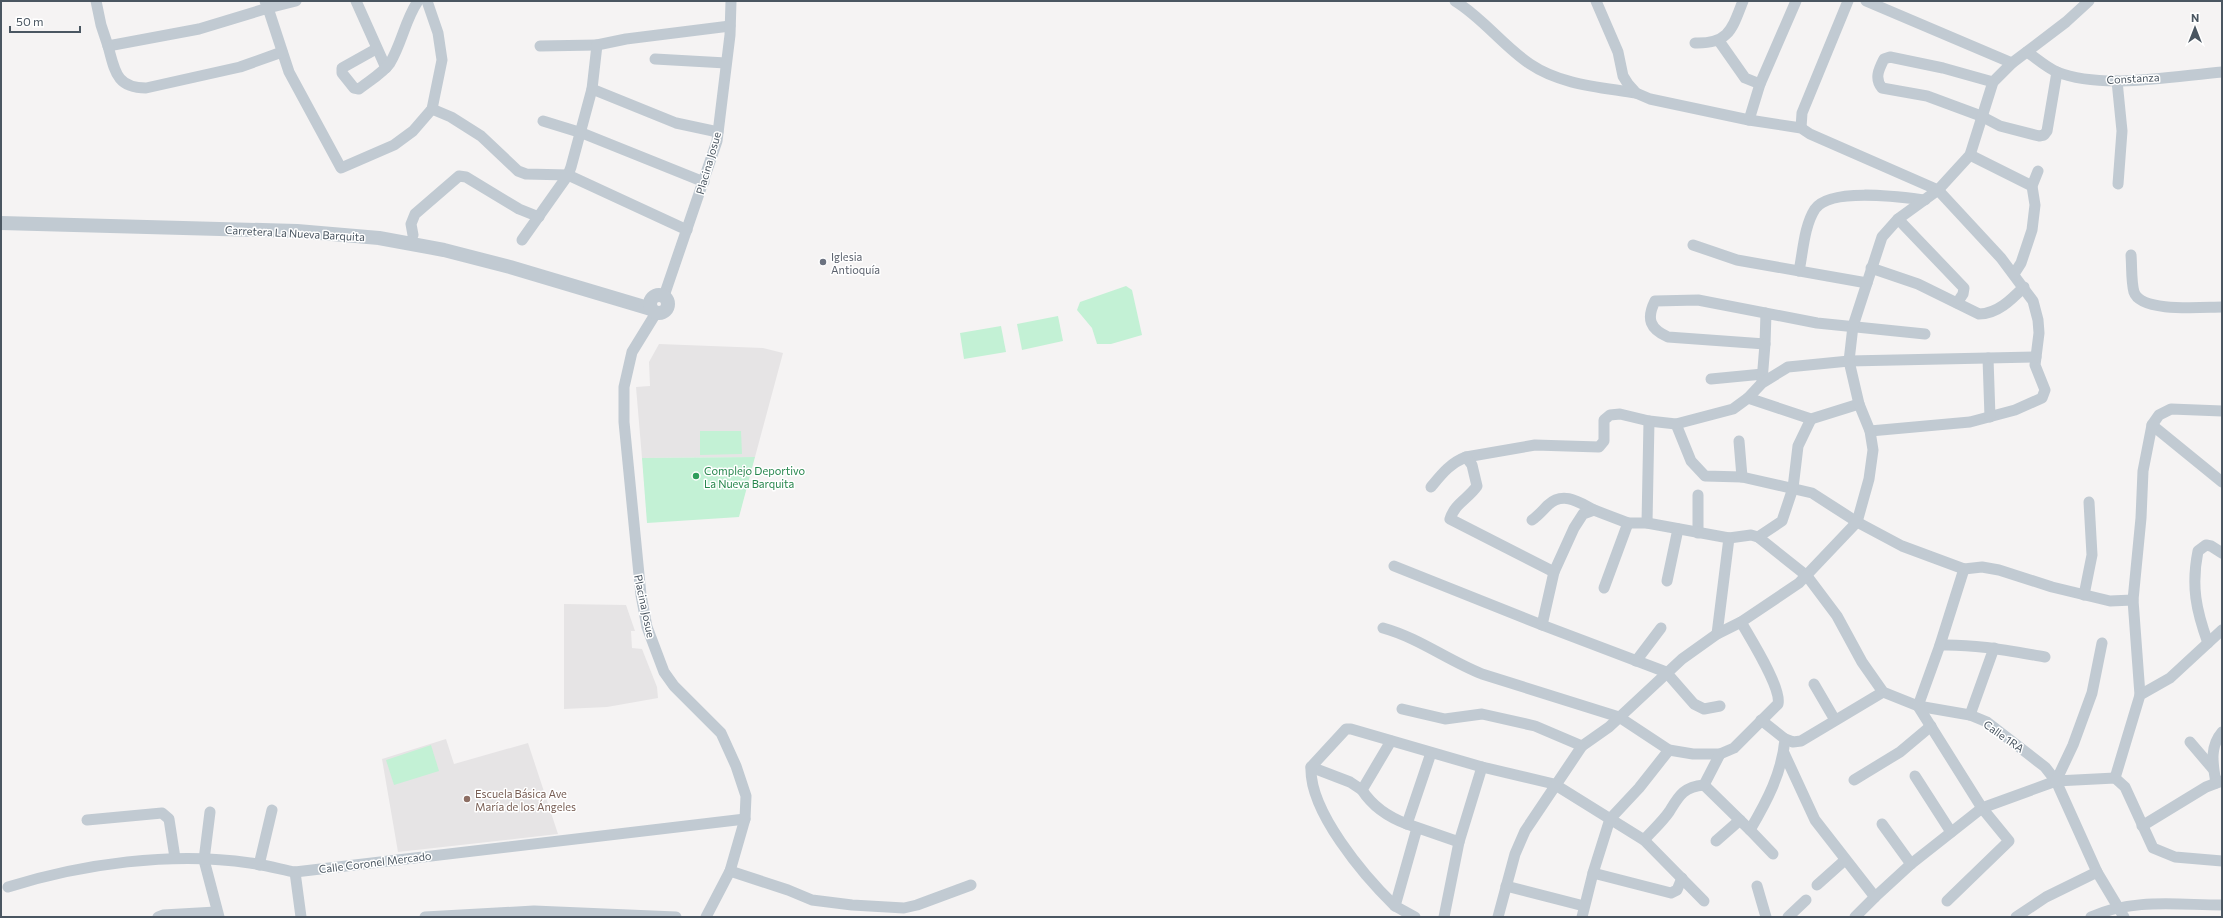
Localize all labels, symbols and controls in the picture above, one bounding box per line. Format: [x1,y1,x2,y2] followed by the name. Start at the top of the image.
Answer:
[10,8,80,34] scale bar
[2175,8,2215,48] north arrow
[2191,11,2199,24] text: N
[16,14,44,28] text: 50 m
[2106,70,2160,86] street label: Constanza
[693,130,724,196] street label: Placina Josue
[225,223,365,243] street label: Carretera La Nueva Barquita
[831,250,880,276] place label: Iglesia Antioquía
[818,257,828,267] marker: Iglesia Antioquía
[704,464,805,490] place label: Complejo Deportivo La Nueva Barquita
[691,471,701,481] marker: Complejo Deportivo La Nueva Barquita
[631,573,658,639] street label: Placina Josue
[1981,717,2027,755] street label: Calle 1RA
[475,787,576,813] place label: Escuela Básica Ave María de los Ángeles
[462,794,472,804] marker: Escuela Básica Ave María de los Ángeles
[318,849,432,875] street label: Calle Coronel Mercado

